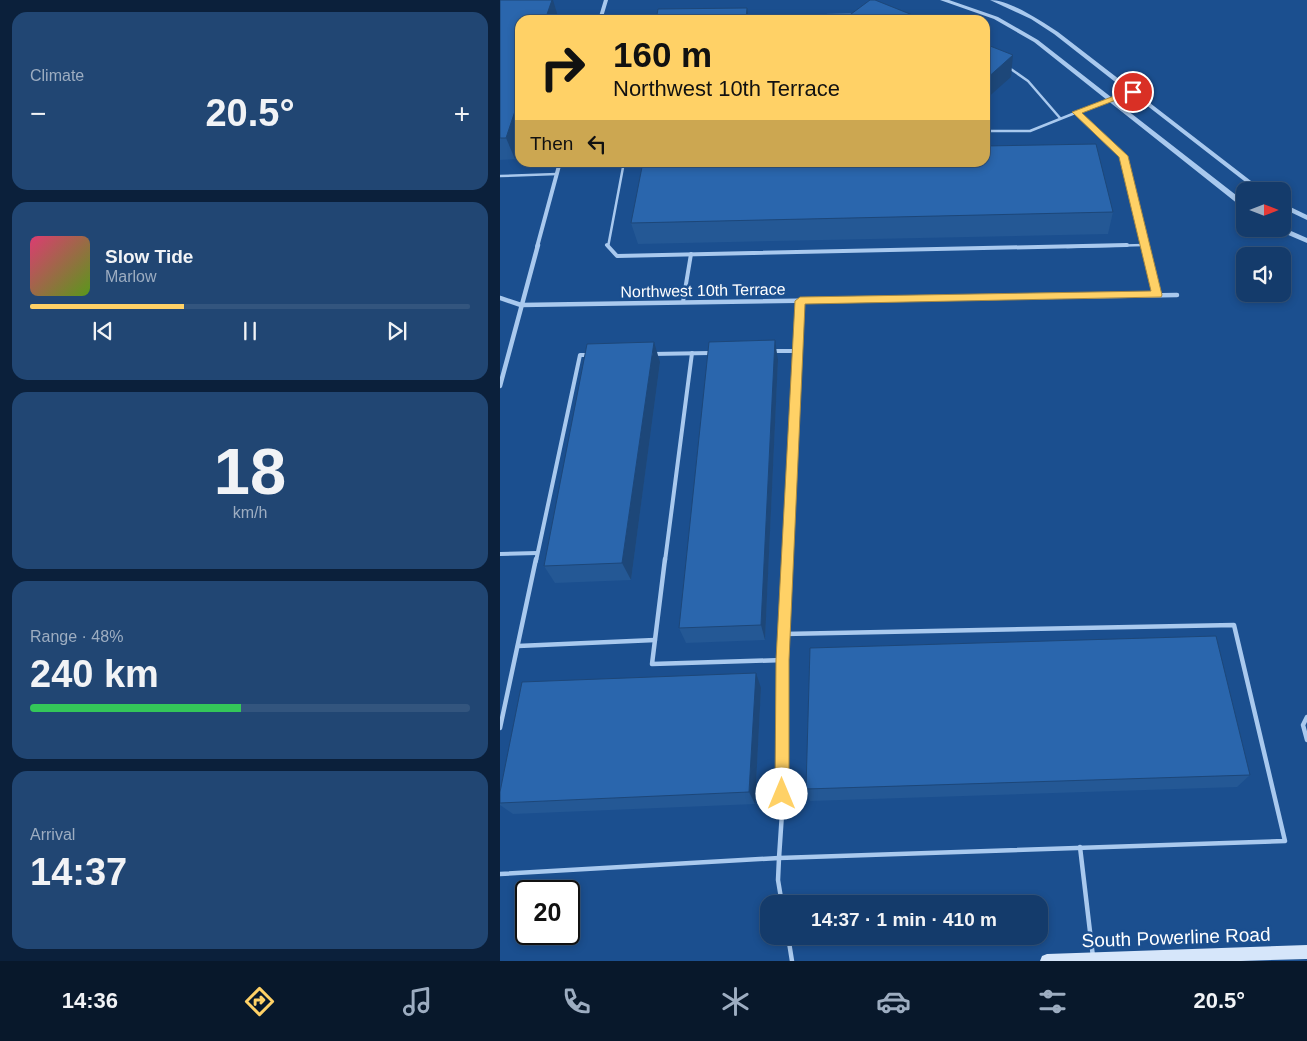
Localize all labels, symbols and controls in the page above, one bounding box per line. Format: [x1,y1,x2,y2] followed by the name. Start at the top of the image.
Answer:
[530,35,595,100] icon: right
[613,35,712,74] text: 160 m
[30,67,84,84] text: Climate
[1112,71,1154,113] pin
[613,76,840,101] text: Northwest 10th Terrace
[1119,78,1147,106] icon: arrive
[205,92,295,134] text: 20.5°
[30,98,46,129] text: −
[454,98,470,129] text: +
[583,130,611,158] icon: left
[530,133,573,154] text: Then
[1236,182,1291,238] north arrow
[1236,182,1291,302] map controls
[105,246,193,267] text: Slow Tide
[1236,247,1291,302] button: sound
[105,268,157,285] text: Marlow
[620,281,786,300] street label: Northwest 10th Terrace
[89,317,117,345] icon: previous
[236,317,264,345] icon: pause
[383,317,411,345] icon: next
[214,435,286,508] text: 18
[233,504,267,521] text: km/h
[30,628,123,645] text: Range · 48%
[30,653,159,695] text: 240 km
[755,767,807,819] position arrow
[30,826,75,843] text: Arrival
[30,851,127,893] text: 14:37
[515,880,580,945] speed limit sign: 20
[811,909,997,930] text: 14:37 · 1 min · 410 m
[1081,924,1271,951] street label: South Powerline Road
[242,984,277,1019] icon: directions
[400,984,435,1019] icon: music
[559,984,594,1019] icon: phone
[718,984,753,1019] icon: climate
[876,984,911,1019] icon: car
[1035,984,1070,1019] icon: filters
[62,988,118,1013] text: 14:36
[1193,988,1245,1013] text: 20.5°

